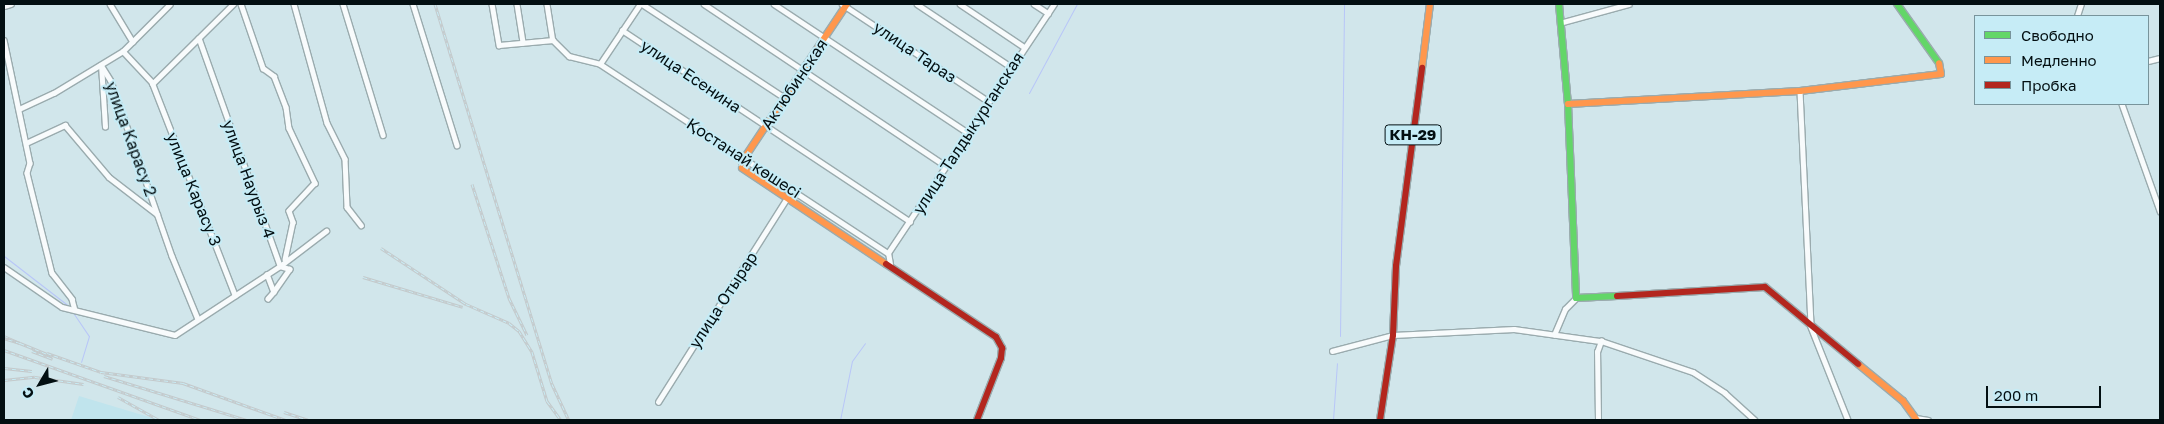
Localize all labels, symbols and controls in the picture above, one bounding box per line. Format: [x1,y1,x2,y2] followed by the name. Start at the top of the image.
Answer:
[1974,15,2149,105] legend
[870,17,960,87] street label: улица Тараз
[2021,26,2094,44] text: Свободно
[637,35,745,117] street label: улица Есенина
[757,35,831,133] street label: Актюбинская
[908,49,1028,217] street label: улица Талдыкурганская
[2021,51,2097,69] text: Медленно
[2021,76,2076,94] text: Пробка
[101,79,161,199] street label: улица Карасу 2
[683,114,805,202] street label: Қостанай көшесі
[219,117,279,241] street label: улица Наурыз 4
[1384,122,1442,148] road number: КН-29
[163,130,225,248] street label: улица Карасу 3
[685,248,761,352] street label: улица Отырар
[15,359,65,409] north arrow
[1989,376,2104,408] scale bar
[18,384,37,402] text: С
[1994,386,2038,404] text: 200 m

